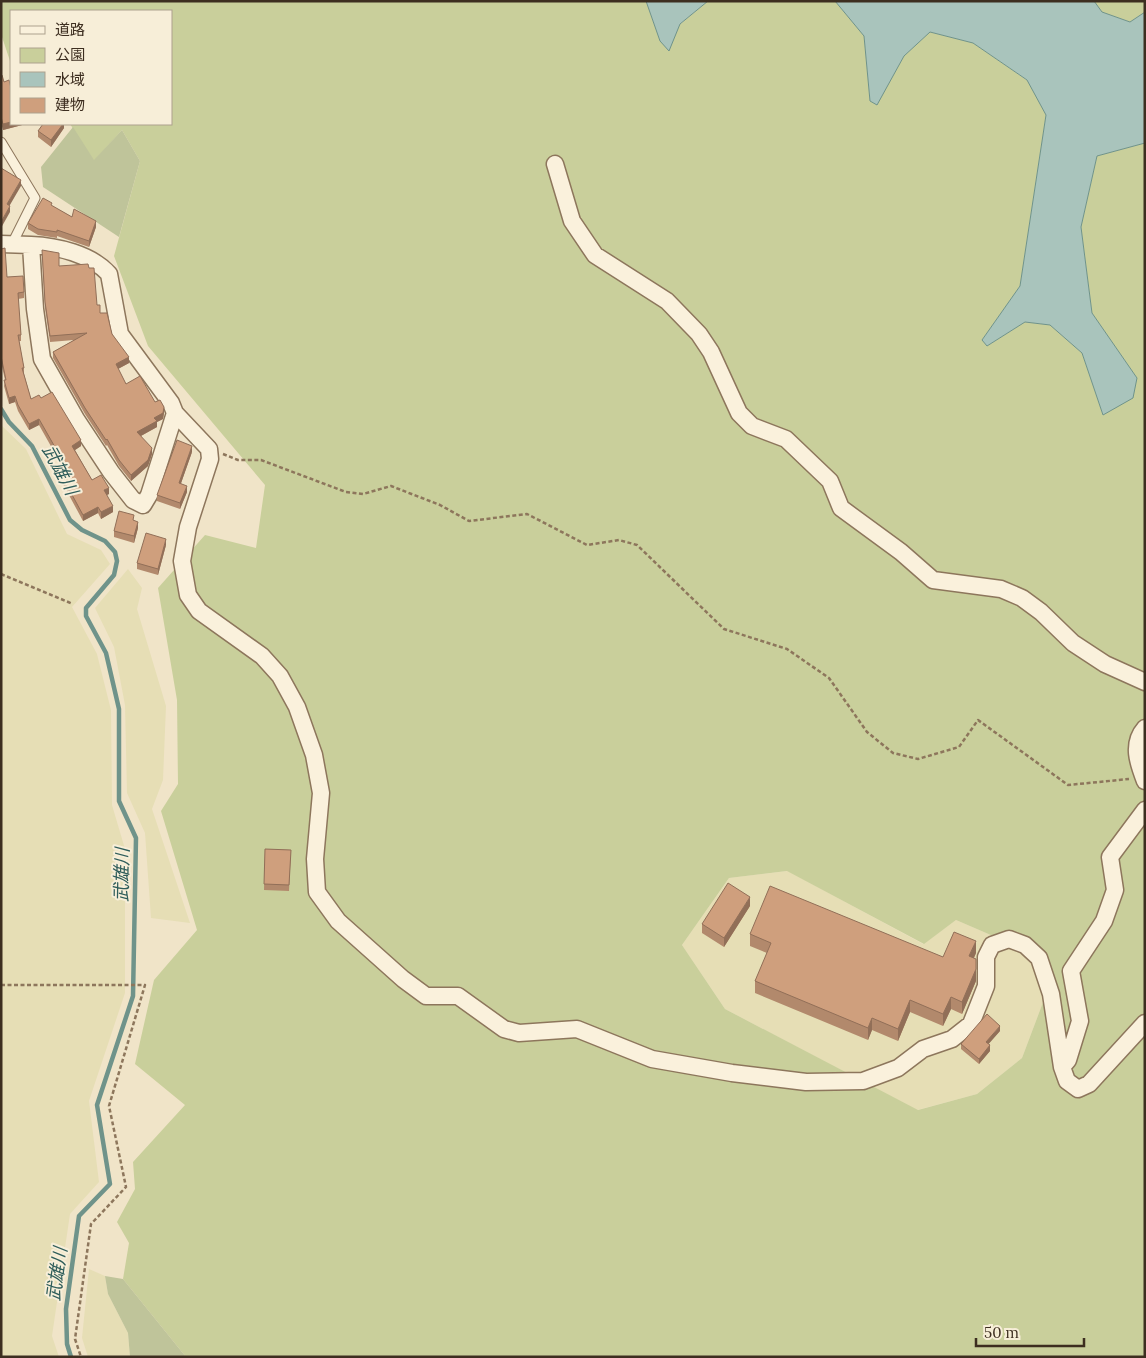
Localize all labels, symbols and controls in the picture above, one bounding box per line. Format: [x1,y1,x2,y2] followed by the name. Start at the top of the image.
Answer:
[10,10,172,125] legend
[55,20,85,39] text: 道路
[55,45,85,64] text: 公園
[55,70,85,89] text: 水域
[55,95,85,114] text: 建物
[38,441,84,501] water label: 武雄川
[110,846,134,902] water label: 武雄川
[41,1244,72,1302] water label: 武雄川
[976,1316,1084,1348] scale bar
[984,1323,1019,1342] text: 50 m

